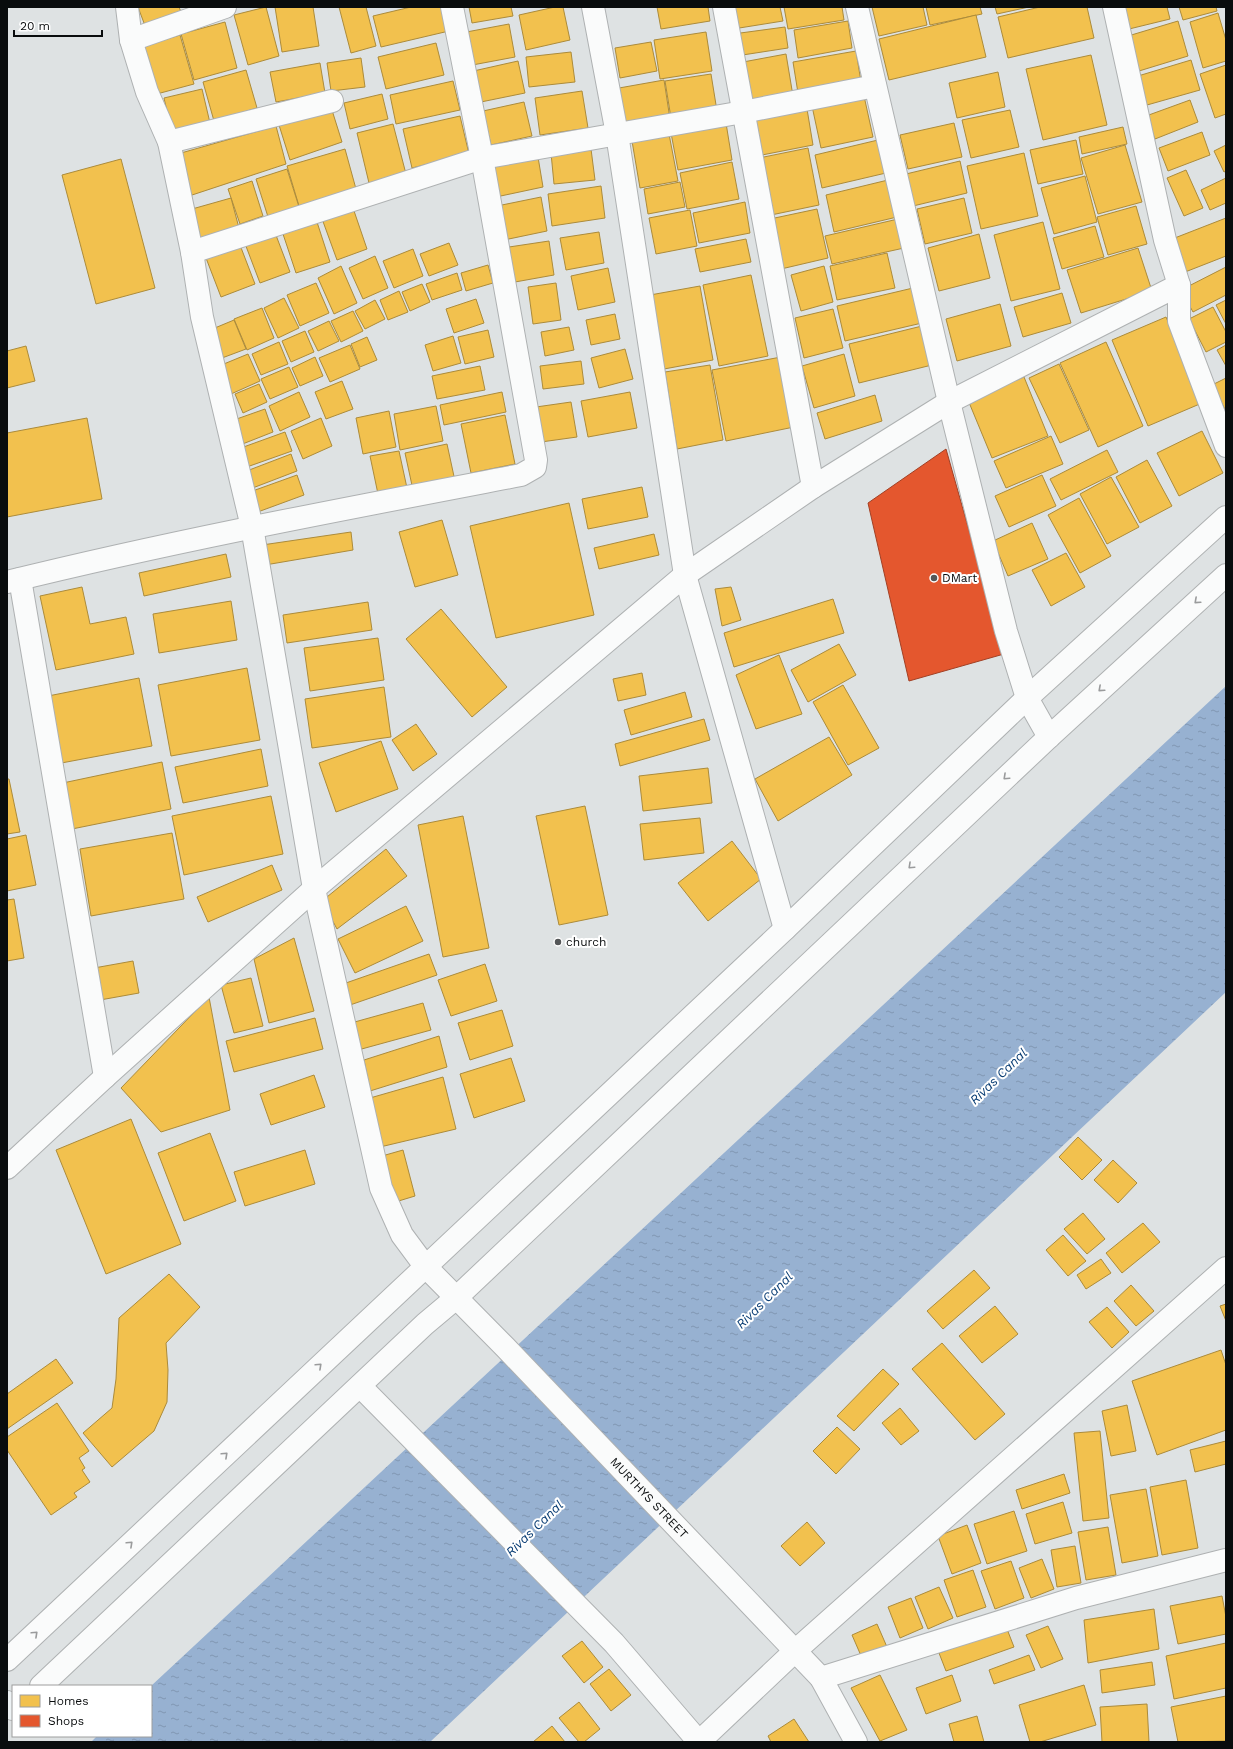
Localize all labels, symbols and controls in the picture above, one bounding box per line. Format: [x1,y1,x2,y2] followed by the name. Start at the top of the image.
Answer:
[14,12,102,38] scale bar
[20,19,50,33] text: 20 m
[942,571,977,585] place label: DMart
[929,573,939,583] marker: DMart
[1194,596,1202,604] one-way arrow
[1099,684,1106,691] one-way arrow
[1003,772,1011,780] one-way arrow
[909,862,916,869] one-way arrow
[566,935,606,949] place label: church
[553,937,563,947] marker: church
[967,1045,1030,1107] water label: Rivas Canal
[733,1269,796,1332] water label: Rivas Canal
[314,1363,322,1371] one-way arrow
[220,1452,228,1460] one-way arrow
[607,1455,691,1541] street label: MURTHYS STREET
[503,1497,566,1559] water label: Rivas Canal
[125,1542,133,1549] one-way arrow
[30,1631,38,1638] one-way arrow
[12,1685,152,1737] legend
[48,1694,89,1708] text: Homes
[48,1714,84,1728] text: Shops

